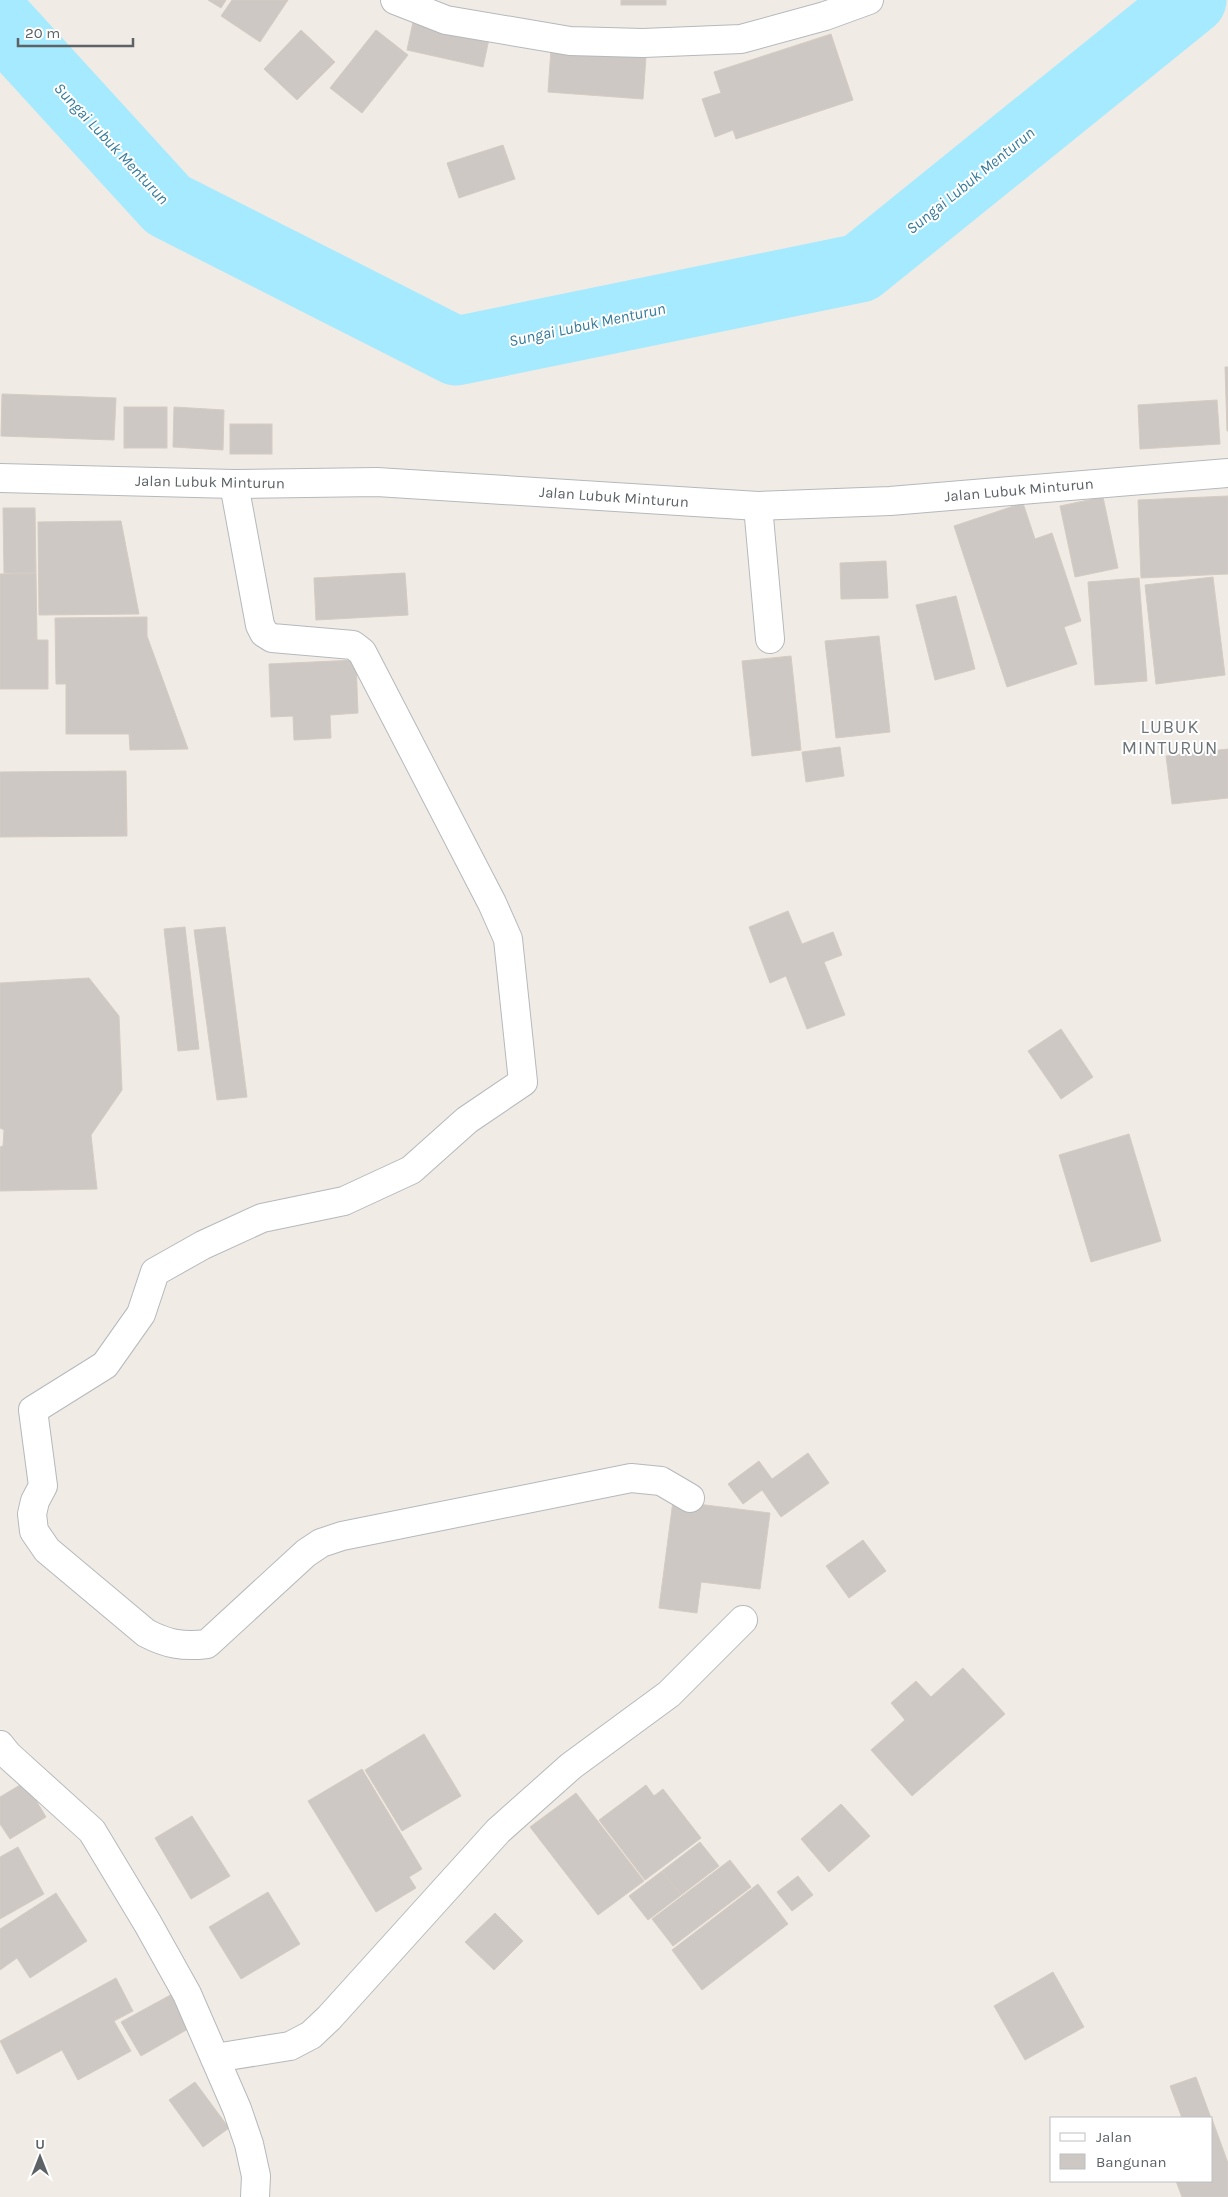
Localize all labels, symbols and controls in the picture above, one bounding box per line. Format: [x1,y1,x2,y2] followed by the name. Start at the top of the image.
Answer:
[18,15,132,47] scale bar
[25,24,60,42] text: 20 m
[50,79,173,208] water label: Sungai Lubuk Menturun
[902,123,1038,238] water label: Sungai Lubuk Menturun
[507,299,667,350] water label: Sungai Lubuk Menturun
[135,472,285,492] street label: Jalan Lubuk Minturun
[944,474,1094,506] street label: Jalan Lubuk Minturun
[539,483,689,511] street label: Jalan Lubuk Minturun
[1122,716,1218,759] district label: LUBUK MINTURUN
[1050,2117,1213,2182] legend
[1096,2128,1132,2146] text: Jalan
[15,2132,65,2182] north arrow
[35,2136,45,2153] text: U
[1096,2153,1167,2171] text: Bangunan

